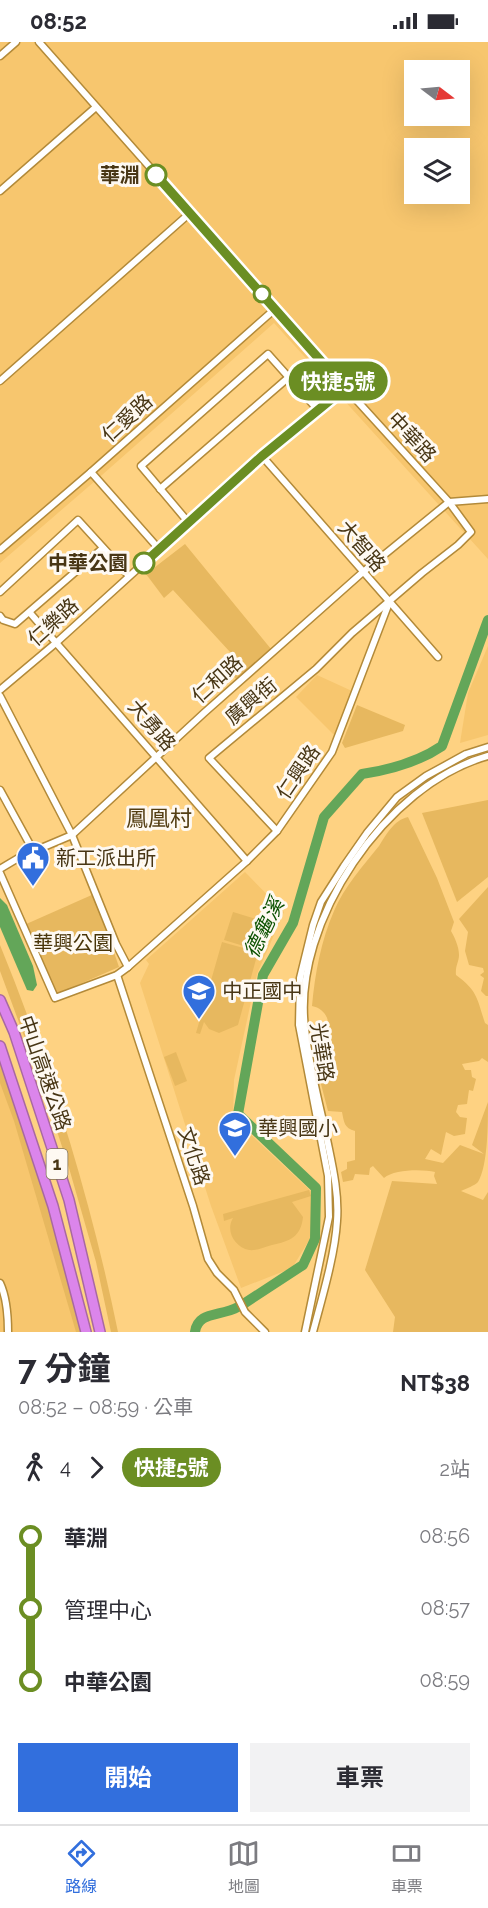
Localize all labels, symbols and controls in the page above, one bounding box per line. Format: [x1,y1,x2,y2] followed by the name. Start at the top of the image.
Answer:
[30,8,87,34] text: 08:52
[404,60,470,126] north arrow
[404,60,470,204] map controls
[404,138,470,204] button: layers
[100,163,140,187] place label: 華淵
[145,164,167,186] marker: 華淵
[253,285,271,303] unlabelled marker
[296,362,380,400] line badge: 快捷5號
[301,369,375,394] text: 快捷5號
[97,389,157,447] street label: 仁愛路
[383,407,441,467] street label: 中華路
[333,515,391,577] street label: 大智路
[48,551,128,575] place label: 中華公園
[133,552,155,574] marker: 中華公園
[23,593,83,651] street label: 仁樂路
[187,650,247,708] street label: 仁和路
[220,673,282,729] street label: 廣興街
[123,694,181,756] street label: 大勇路
[271,740,325,804] street label: 仁興路
[126,805,192,831] district label: 鳳凰村
[15,840,51,887] public building icon: 新工派出所
[56,846,156,870] place label: 新工派出所
[239,891,290,962] water label: 德龜溪
[33,931,113,955] park label: 華興公園
[181,973,217,1020] school or university icon: 中正國中
[222,979,302,1003] place label: 中正國中
[14,1012,76,1134] street label: 中山高速公路
[305,1020,339,1084] street label: 光華路
[217,1110,253,1157] school or university icon: 華興國小
[258,1116,338,1140] place label: 華興國小
[173,1124,215,1188] street label: 文化路
[46,1149,68,1179] road number: 1
[18,1349,110,1388] text: 7 分鐘
[400,1370,470,1396] text: NT$38
[18,1395,193,1419] text: 08:52 – 08:59 · 公車
[18,1451,51,1484] icon: walk
[80,1451,113,1484] icon: forward
[60,1455,71,1479] text: 4
[134,1455,209,1480] text: 快捷5號
[440,1457,470,1481] text: 2站
[419,1524,470,1548] text: 08:56
[64,1525,108,1551] text: 華淵
[421,1596,470,1620] text: 08:57
[64,1597,152,1623] text: 管理中心
[420,1668,470,1692] text: 08:59
[64,1669,152,1695] text: 中華公園
[18,1743,238,1812] button: 開始
[250,1743,470,1812] button: 車票
[65,1837,98,1897] tab: 路線
[227,1837,260,1897] tab: 地圖
[390,1837,423,1897] tab: 車票

